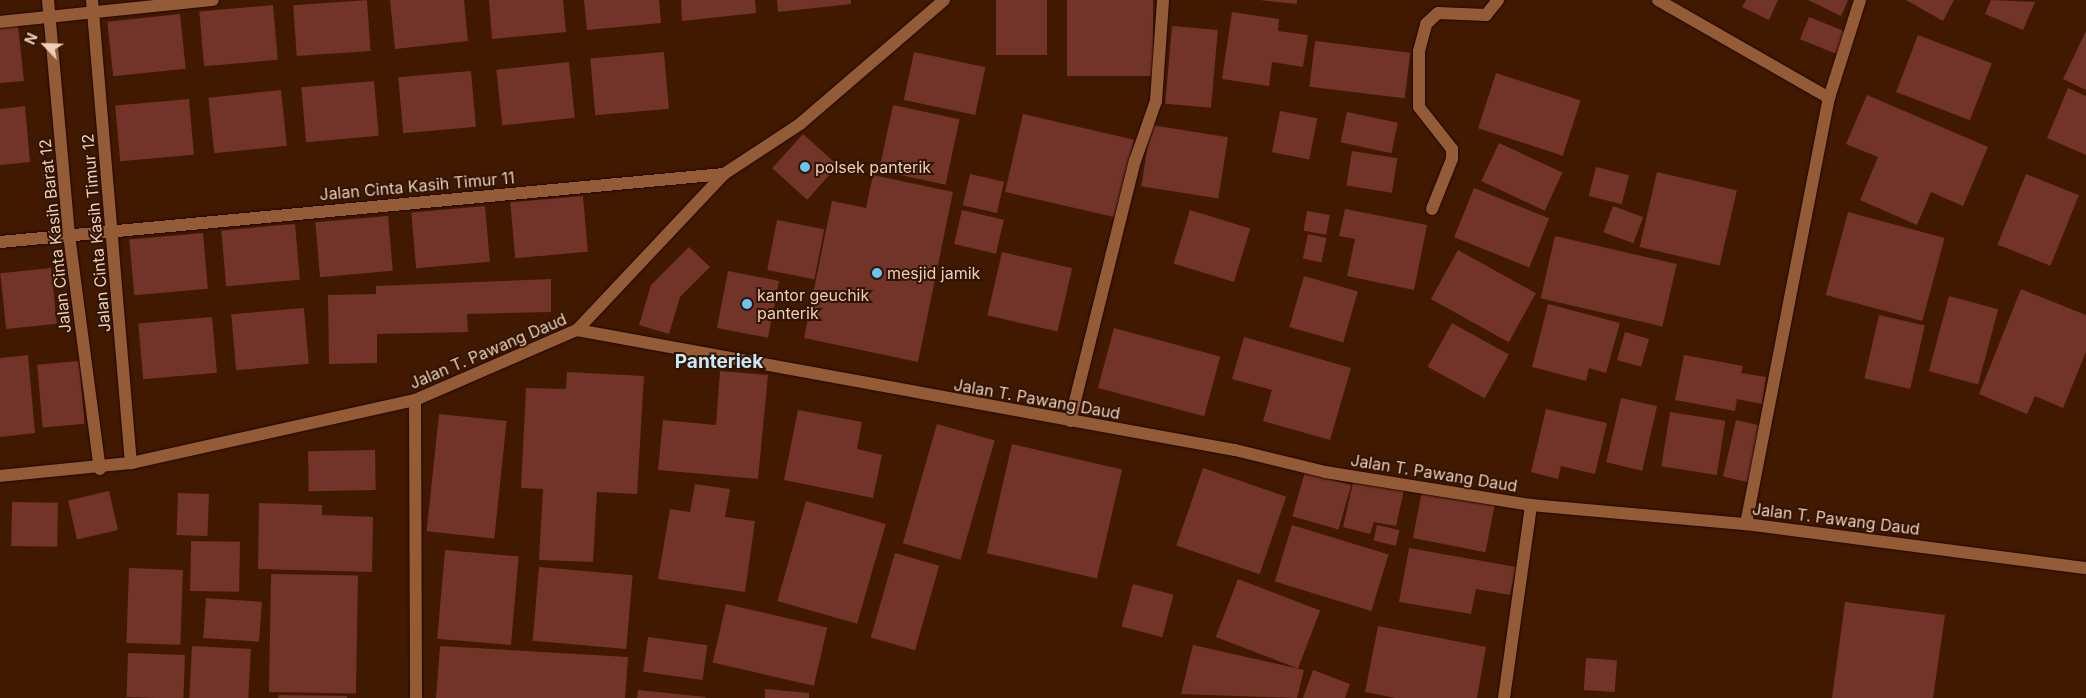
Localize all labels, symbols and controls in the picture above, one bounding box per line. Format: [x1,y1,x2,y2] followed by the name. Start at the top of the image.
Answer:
[20,20,70,70] north arrow
[21,30,41,47] text: N
[78,133,114,333] street label: Jalan Cinta Kasih Timur 12
[35,138,75,334] street label: Jalan Cinta Kasih Barat 12
[815,157,931,177] place label: polsek panterik
[799,161,811,173] marker: polsek panterik
[319,168,515,204] street label: Jalan Cinta Kasih Timur 11
[887,263,980,283] place label: mesjid jamik
[871,267,883,279] marker: mesjid jamik
[757,285,869,323] place label: kantor geuchik panterik
[741,298,753,310] marker: kantor geuchik panterik
[407,309,569,393] street label: Jalan T. Pawang Daud
[675,351,763,373] district label: Panteriek
[952,375,1122,423] street label: Jalan T. Pawang Daud
[1349,450,1519,496] street label: Jalan T. Pawang Daud
[1751,499,1921,539] street label: Jalan T. Pawang Daud

